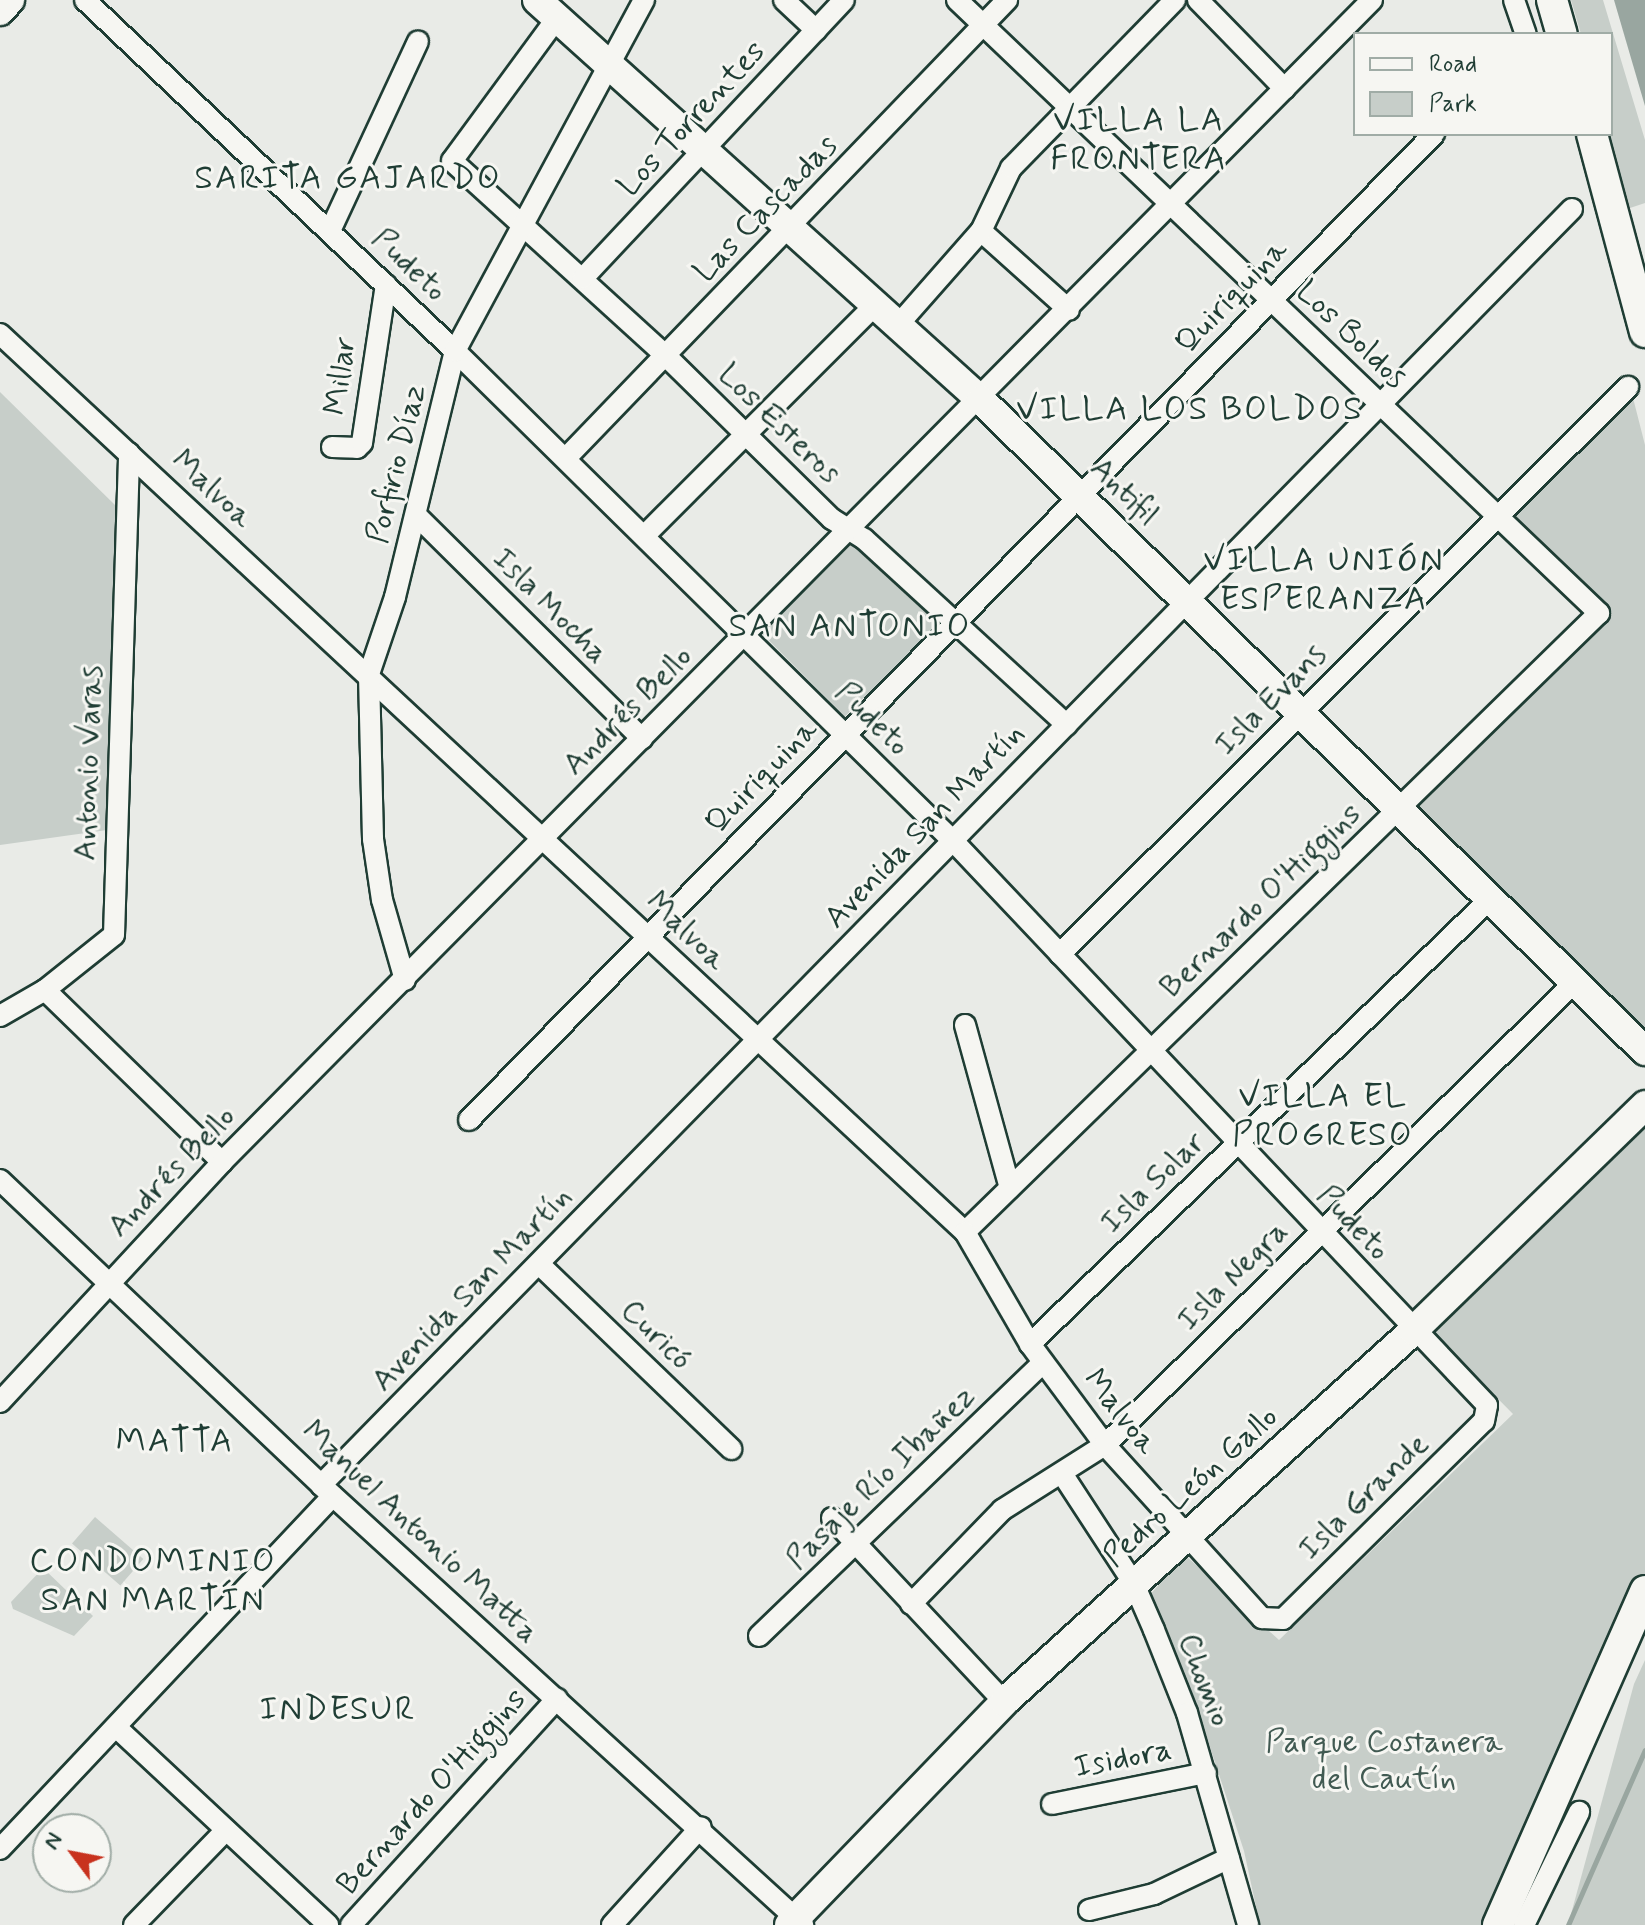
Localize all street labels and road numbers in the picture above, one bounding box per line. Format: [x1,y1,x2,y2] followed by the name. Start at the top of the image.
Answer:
[616,39,768,199] street label: Los Torrentes
[687,128,845,290] street label: Las Cascadas
[363,220,455,310] street label: Pudeto
[1168,231,1296,363] street label: Quiriquina
[1287,272,1415,398] street label: Los Boldos
[317,334,365,418] street label: Millar
[711,357,847,491] street label: Los Esteros
[359,381,435,547] street label: Porfirio Díaz
[163,442,261,536] street label: Malvoa
[1082,450,1166,534] street label: Antifil
[483,539,617,673] street label: Isla Mocha
[1207,636,1335,764] street label: Isla Evans
[555,638,701,784] street label: Andrés Bello
[66,667,112,859] street label: Antonio Varas
[827,674,917,764] street label: Pudeto
[698,711,826,843] street label: Quiriquina
[816,714,1034,938] street label: Avenida San Martín
[1152,795,1370,1007] street label: Bernardo O'Higgins
[637,883,735,979] street label: Malvoa
[100,1098,244,1246] street label: Andrés Bello
[1092,1123,1214,1243] street label: Isla Solar
[363,1177,581,1401] street label: Avenida San Martín
[1308,1177,1398,1269] street label: Pudeto
[1169,1212,1297,1340] street label: Isla Negra
[612,1292,700,1378] street label: Curicó
[1075,1362,1165,1462] street label: Malvoa
[780,1380,982,1576] street label: Pasaje Río Ibañez
[1097,1399,1285,1575] street label: Pedro León Gallo
[293,1412,547,1652] street label: Manuel Antonio Matta
[1290,1425,1438,1569] street label: Isla Grande
[1169,1628,1239,1732] street label: Chomio
[329,1681,535,1903] street label: Bernardo O'Higgins
[1071,1731,1175,1787] street label: Isidora

